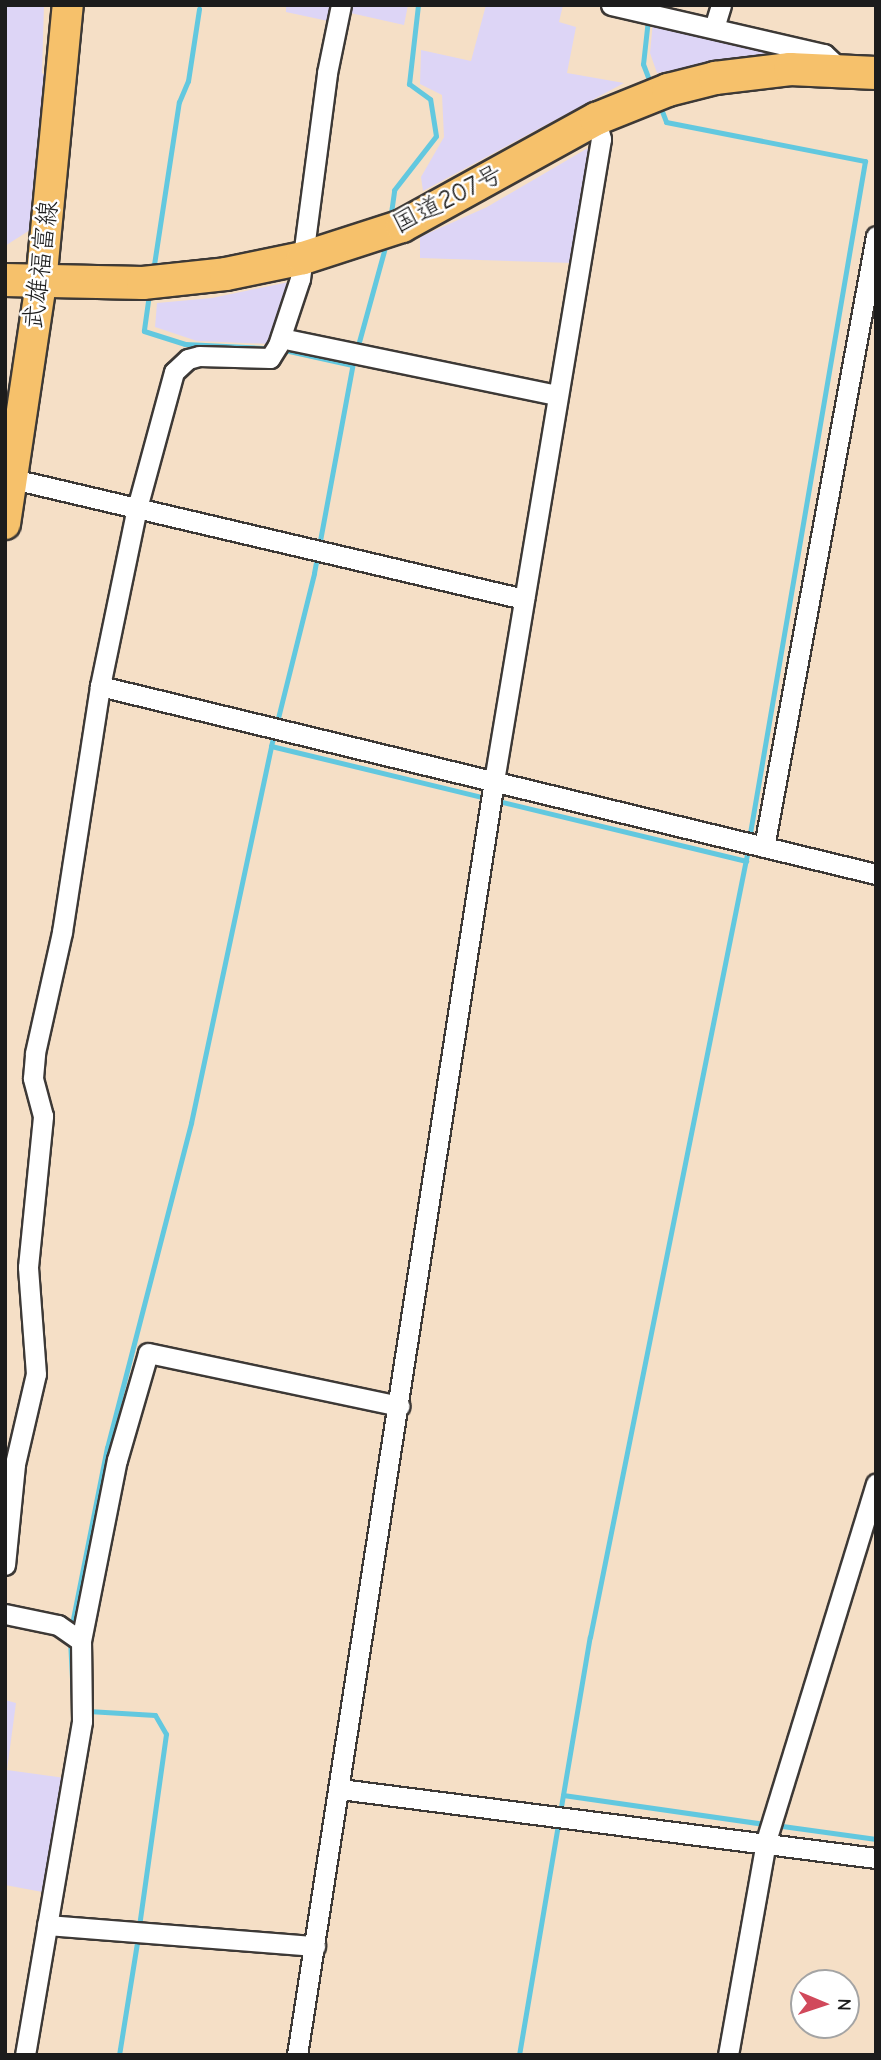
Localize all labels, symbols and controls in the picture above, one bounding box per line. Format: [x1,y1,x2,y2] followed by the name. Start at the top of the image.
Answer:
[388,159,508,241] street label: 国道207号
[19,199,65,331] street label: 武雄福富線
[790,1969,860,2039] north arrow
[833,1998,855,2011] text: N

